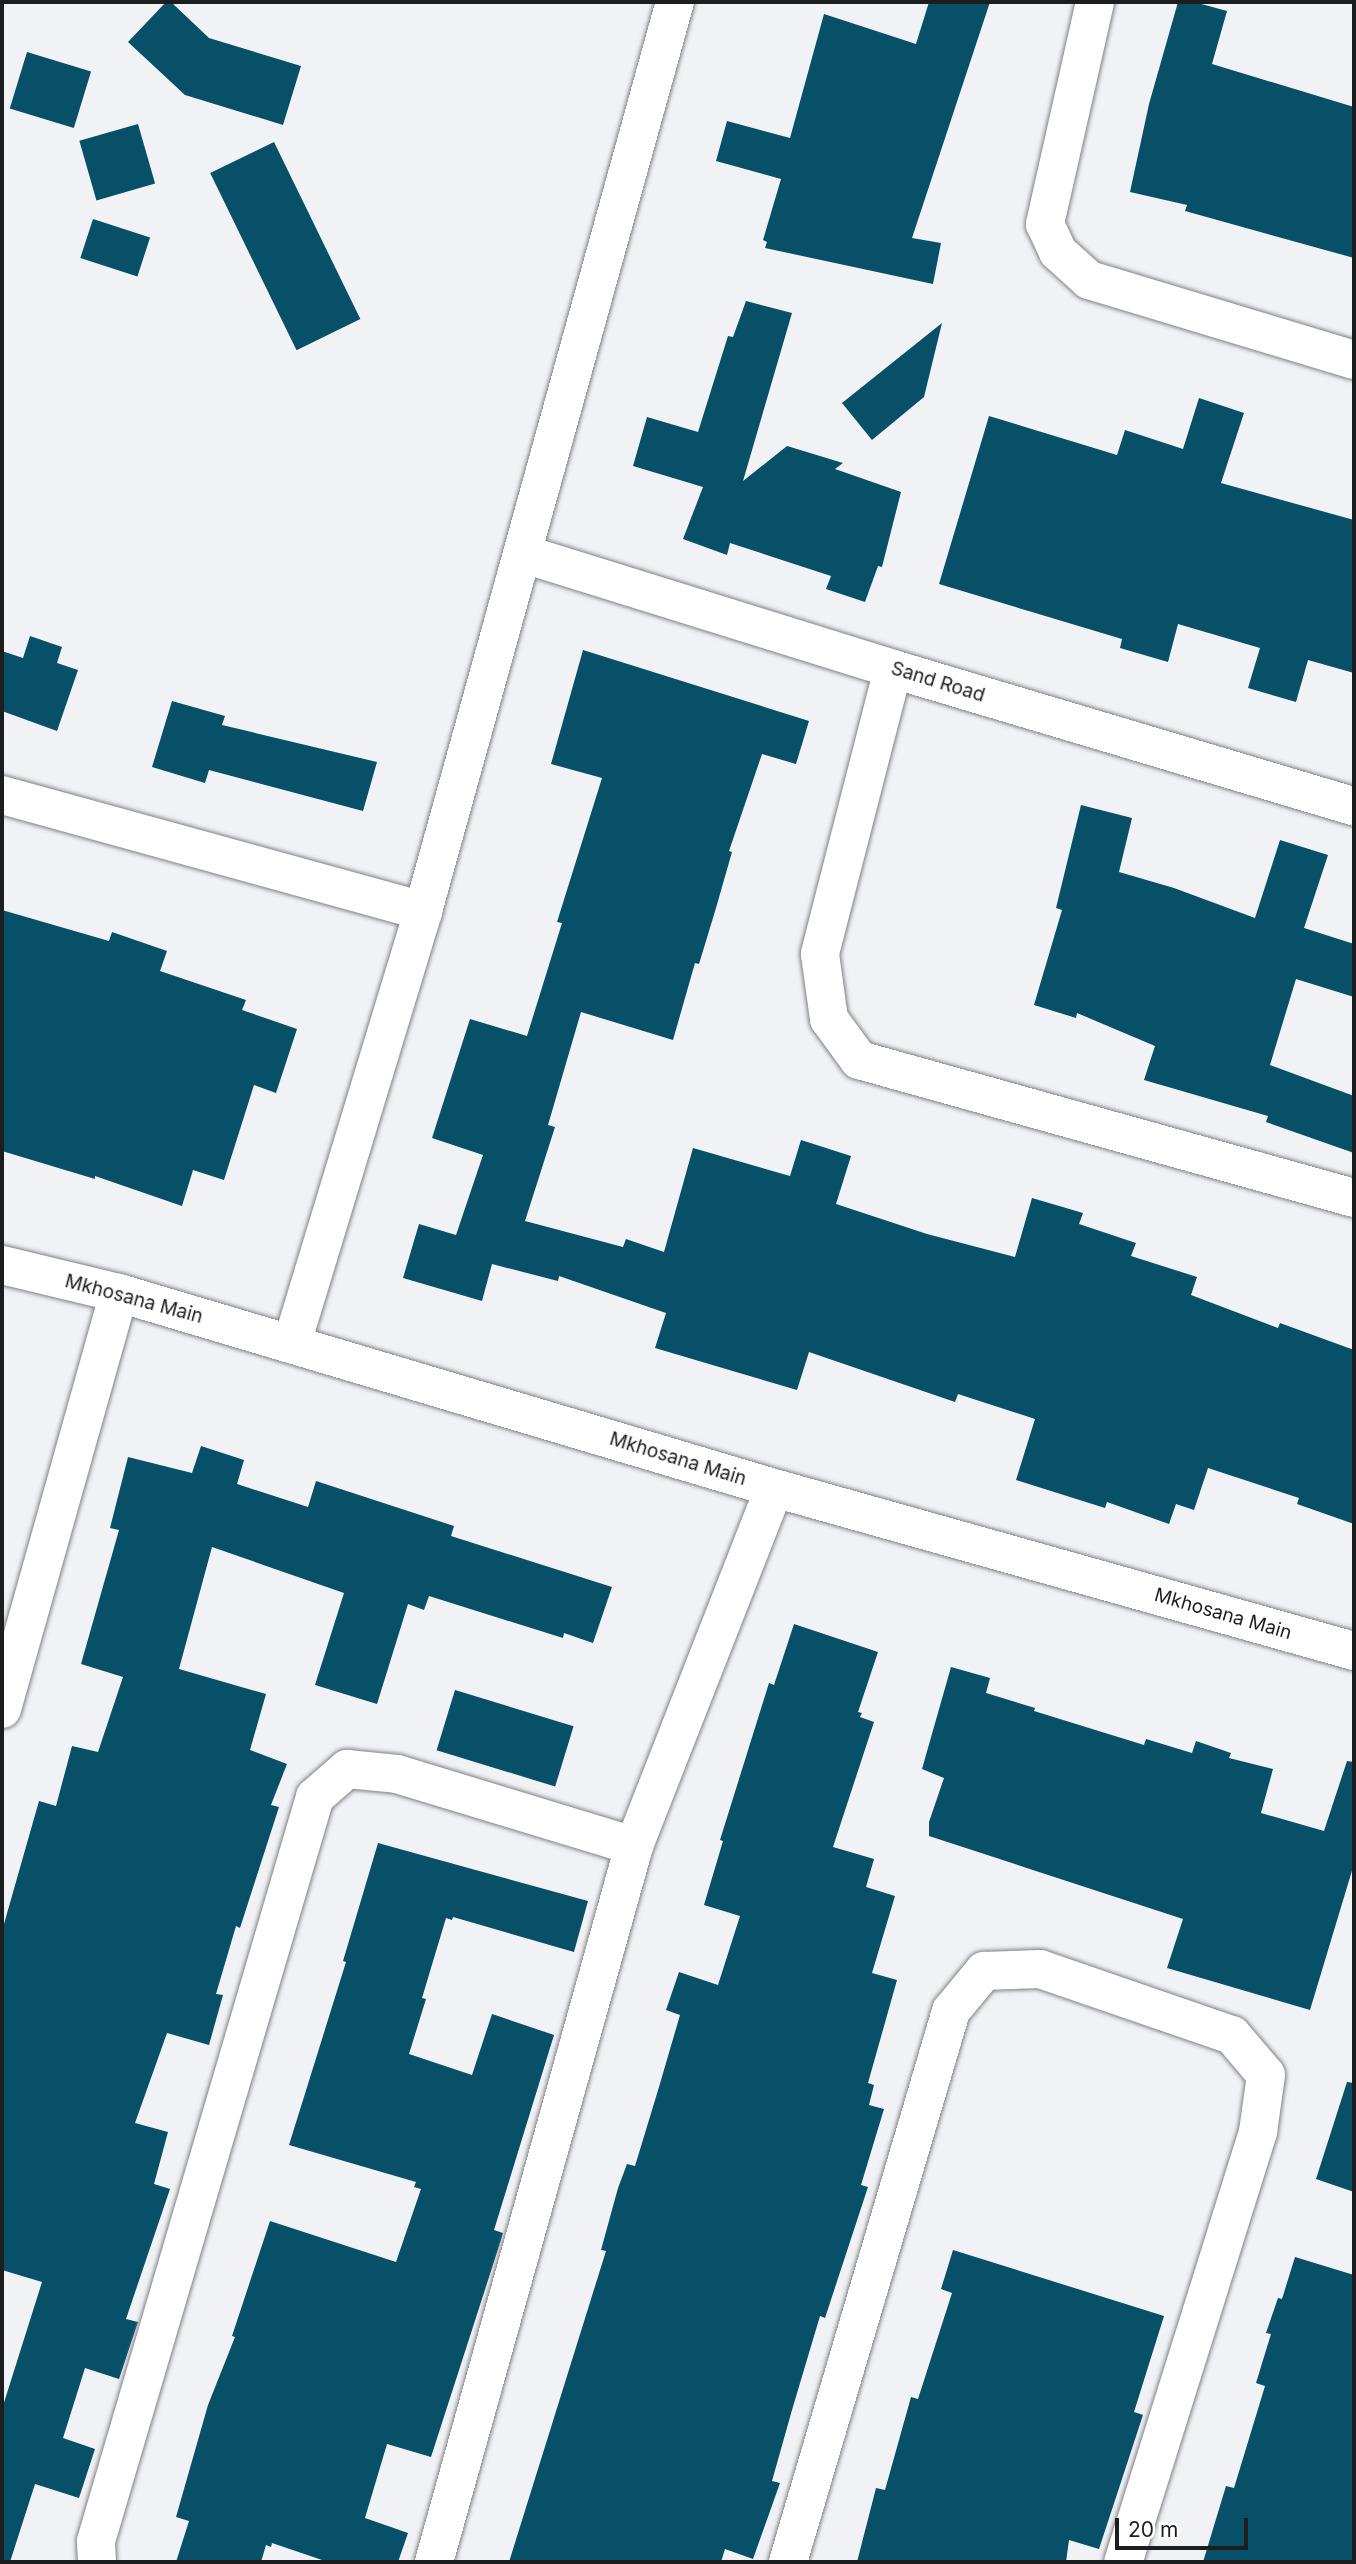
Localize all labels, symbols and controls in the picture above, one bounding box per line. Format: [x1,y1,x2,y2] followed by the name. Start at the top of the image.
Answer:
[888,657,988,707] street label: Sand Road
[63,1270,205,1328] street label: Mkhosana Main
[607,1427,749,1491] street label: Mkhosana Main
[1152,1583,1294,1645] street label: Mkhosana Main
[1118,2504,1251,2548] scale bar
[1128,2517,1178,2542] text: 20 m

